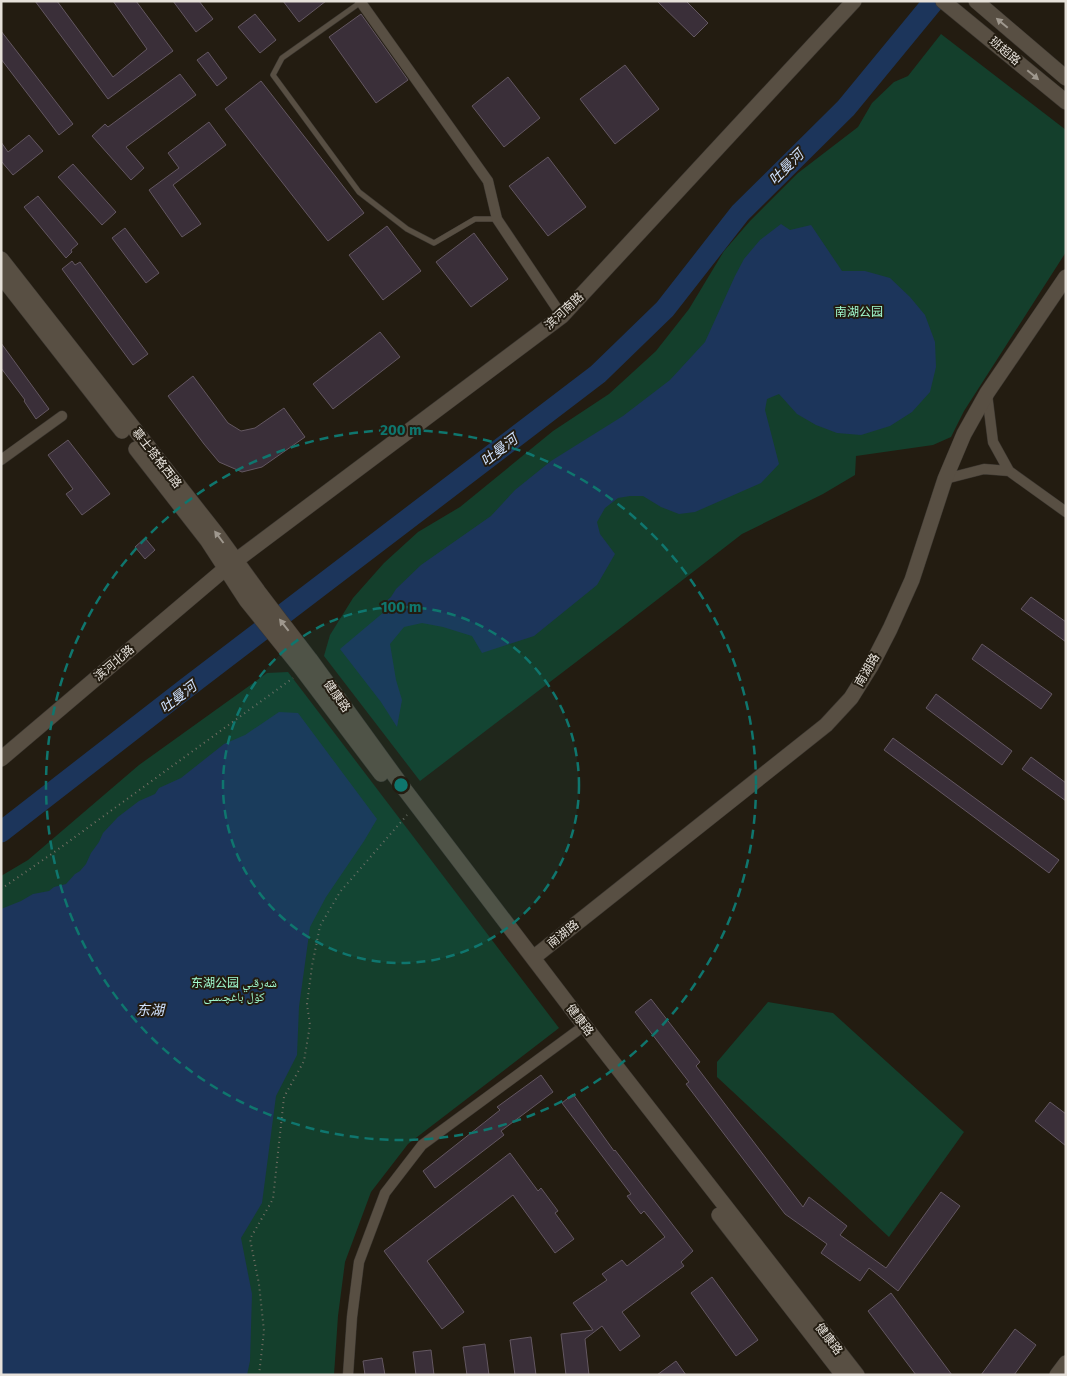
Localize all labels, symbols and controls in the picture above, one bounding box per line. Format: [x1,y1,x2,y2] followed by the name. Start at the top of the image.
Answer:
[996,18,1009,29] one-way arrow
[987,34,1023,68] street label: 班超路
[1027,70,1040,81] one-way arrow
[765,144,809,188] water label: 吐曼河
[542,290,586,332] street label: 滨河南路
[835,305,883,319] park label: 南湖公园
[380,421,422,439] text: 200 m
[129,425,185,491] street label: 慕士塔格西路
[478,429,523,470] water label: 吐曼河
[214,531,225,544] one-way arrow
[381,598,421,616] text: 100 m
[279,618,289,632] one-way arrow
[91,642,137,684] street label: 滨河北路
[852,651,882,689] street label: 南湖路
[157,676,202,717] water label: 吐曼河
[321,677,353,715] street label: 健康路
[392,776,410,794] centre of rings
[545,917,581,951] street label: 南湖路
[191,976,277,1004] park label: 东湖公园 شەرقىي كۆل باغچىسى
[136,1002,166,1019] water label: 东湖
[563,1002,597,1038] street label: 健康路
[812,1321,846,1357] street label: 健康路

